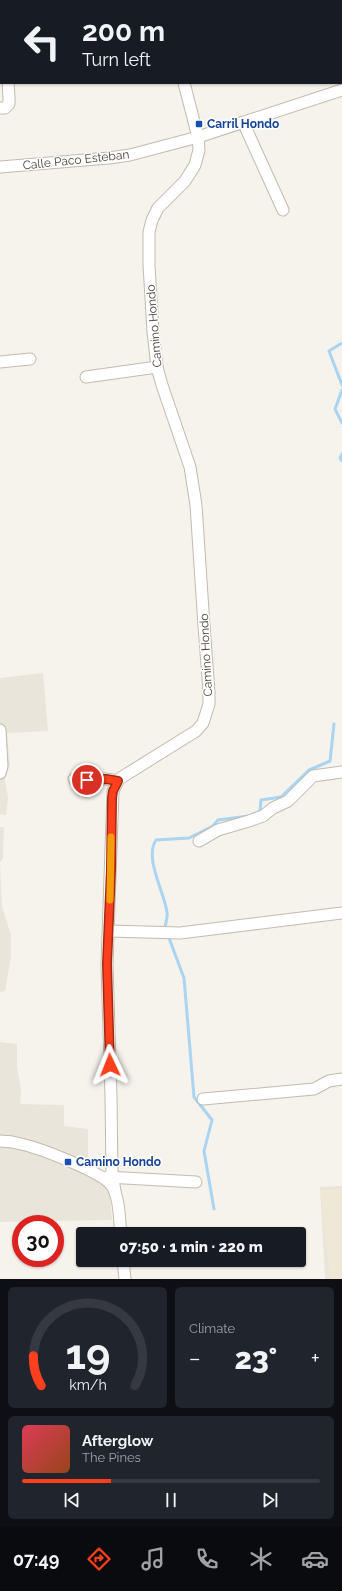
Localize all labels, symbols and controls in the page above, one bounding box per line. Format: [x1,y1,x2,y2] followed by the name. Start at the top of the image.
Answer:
[82,15,165,48] text: 200 m
[16,16,68,68] icon: left
[82,49,151,70] text: Turn left
[207,117,279,131] place label: Carril Hondo
[194,119,204,129] marker: Carril Hondo
[22,147,130,173] street label: Calle Paco Esteban
[143,284,165,368] street label: Camino Hondo
[197,613,215,697] street label: Camino Hondo
[70,763,104,797] pin
[76,769,98,791] icon: arrive
[89,1044,131,1086] position arrow
[76,1155,161,1169] place label: Camino Hondo
[63,1157,73,1167] marker: Camino Hondo
[12,1215,64,1267] speed limit sign: 30
[119,1238,263,1256] text: 07:50 · 1 min · 220 m
[189,1321,235,1336] text: Climate
[65,1329,110,1378] text: 19
[234,1341,277,1376] text: 23°
[189,1345,201,1371] text: −
[311,1345,320,1371] text: +
[69,1376,106,1392] text: km/h
[82,1432,153,1450] text: Afterglow
[82,1450,141,1465] text: The Pines
[61,1489,83,1511] icon: previous
[160,1489,182,1511] icon: pause
[259,1489,281,1511] icon: next
[85,1545,113,1573] icon: directions
[139,1545,167,1573] icon: music
[193,1545,221,1573] icon: phone
[247,1545,275,1573] icon: climate
[301,1545,329,1573] icon: car
[13,1549,59,1570] text: 07:49

